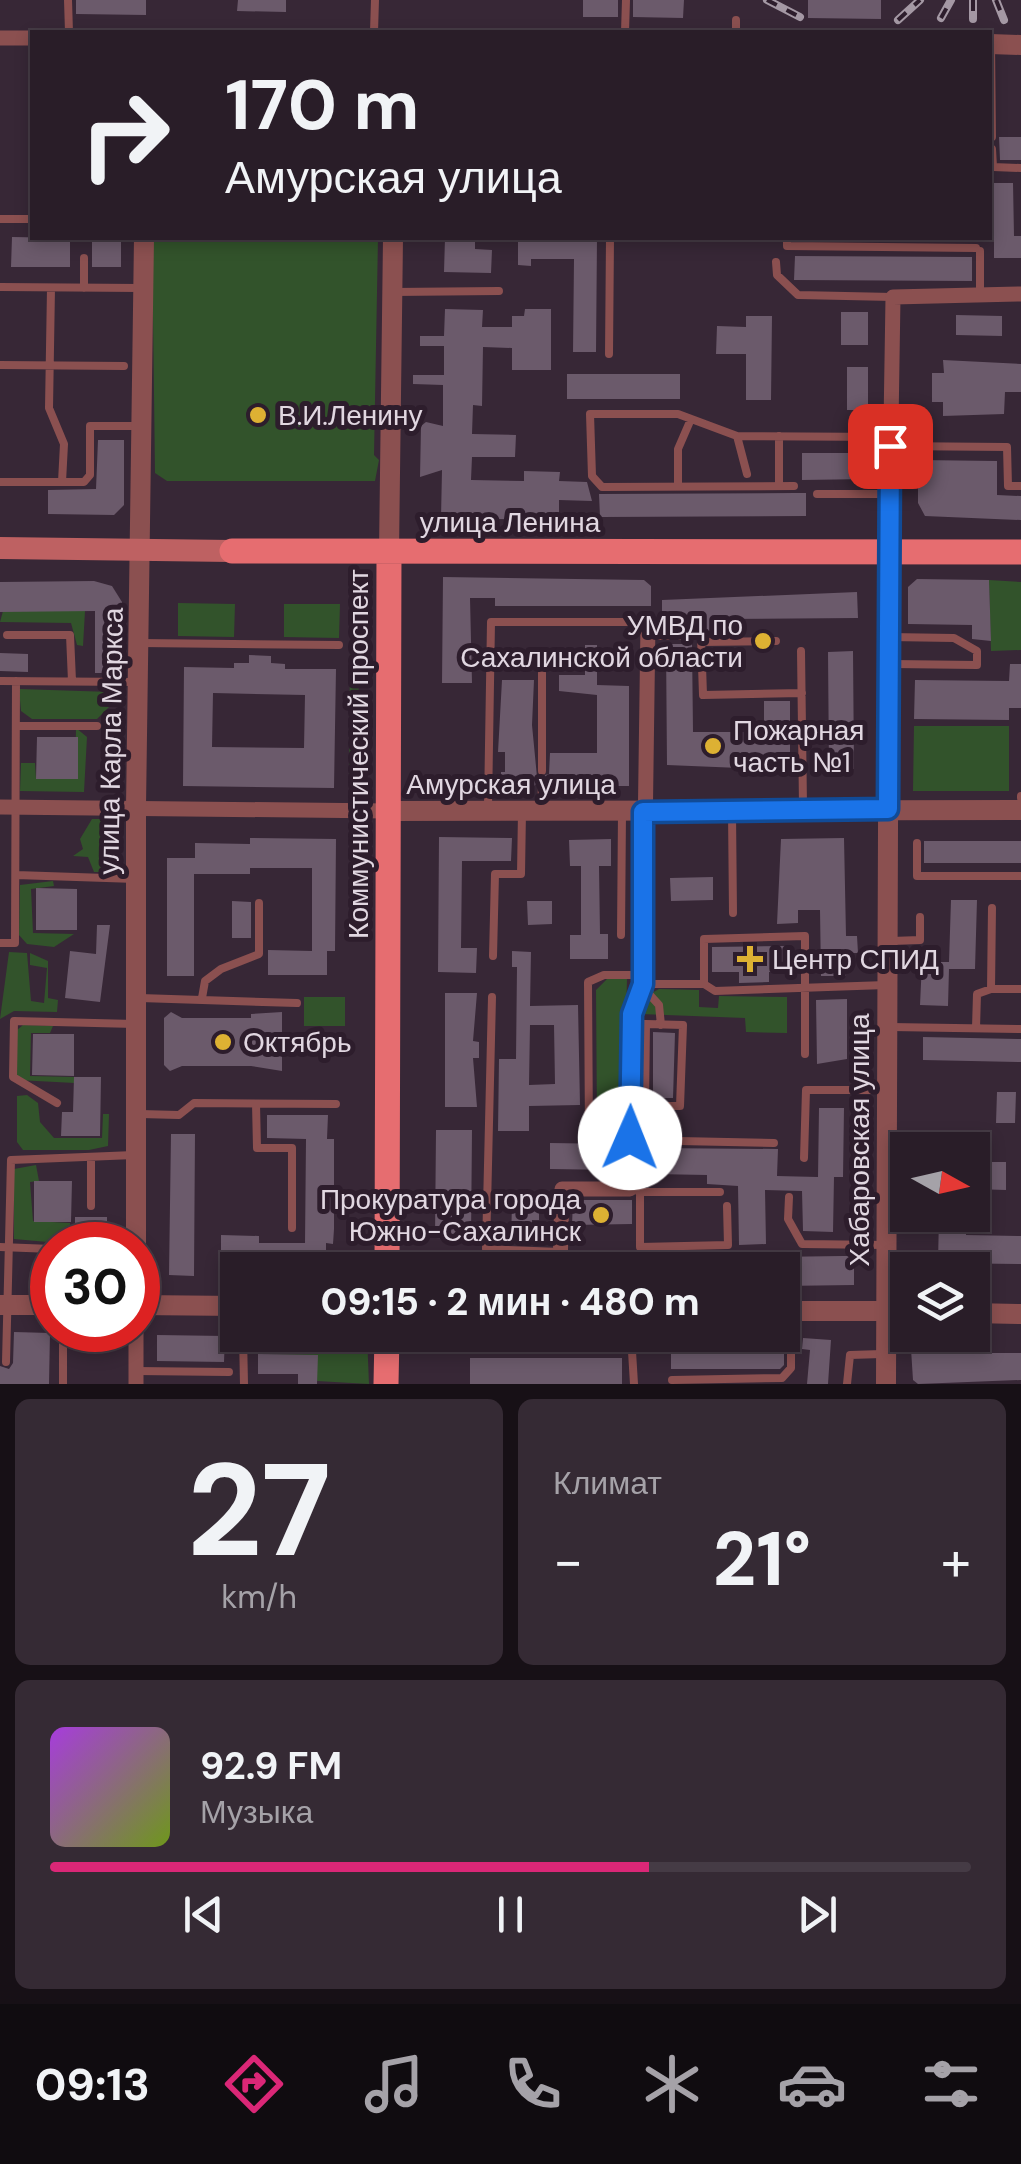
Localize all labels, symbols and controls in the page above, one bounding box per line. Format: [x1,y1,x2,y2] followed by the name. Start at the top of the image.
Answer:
[225,60,419,151] text: 170 m
[60,70,190,200] icon: right
[225,148,562,207] text: Амурская улица
[278,397,422,434] place label: В.И.Ленину
[247,404,269,426] marker: В.И.Ленину
[848,404,933,489] pin
[863,419,918,474] icon: arrive
[420,504,601,541] street label: улица Ленина
[340,569,377,939] street label: Коммунистический проспект
[90,607,132,875] street label: улица Карла Маркса
[460,607,743,676] place label: УМВД по Сахалинской области
[752,630,774,652] marker: УМВД по Сахалинской области
[733,712,864,781] place label: Пожарная часть №1
[702,735,724,757] marker: Пожарная часть №1
[406,766,616,803] street label: Амурская улица
[772,941,939,978] place label: Центр СПИД
[737,946,763,972] marker: Центр СПИД
[841,1013,878,1266] street label: Хабаровская улица
[243,1024,352,1061] place label: Октябрь
[212,1031,234,1053] marker: Октябрь
[578,1086,682,1190] position arrow
[890,1132,990,1232] north arrow
[890,1132,990,1352] map controls
[320,1181,582,1250] place label: Прокуратура города Южно-Сахалинск
[590,1204,612,1226] marker: Прокуратура города Южно-Сахалинск
[30,1222,160,1352] speed limit sign: 30
[890,1252,990,1352] button: layers
[320,1277,700,1327] text: 09:15 · 2 мин · 480 m
[187,1426,331,1595] text: 27
[553,1462,662,1504] text: Климат
[713,1511,811,1608] text: 21°
[553,1525,583,1597] text: −
[941,1525,971,1597] text: +
[221,1576,297,1618] text: km/h
[200,1741,342,1791] text: 92.9 FM
[200,1791,313,1833] text: Музыка
[176,1887,231,1942] icon: previous
[483,1887,538,1942] icon: pause
[790,1887,845,1942] icon: next
[219,2049,289,2119] icon: directions
[359,2049,429,2119] icon: music
[498,2049,568,2119] icon: phone
[637,2049,707,2119] icon: climate
[777,2049,847,2119] icon: car
[916,2049,986,2119] icon: filters
[35,2055,150,2114] text: 09:13

